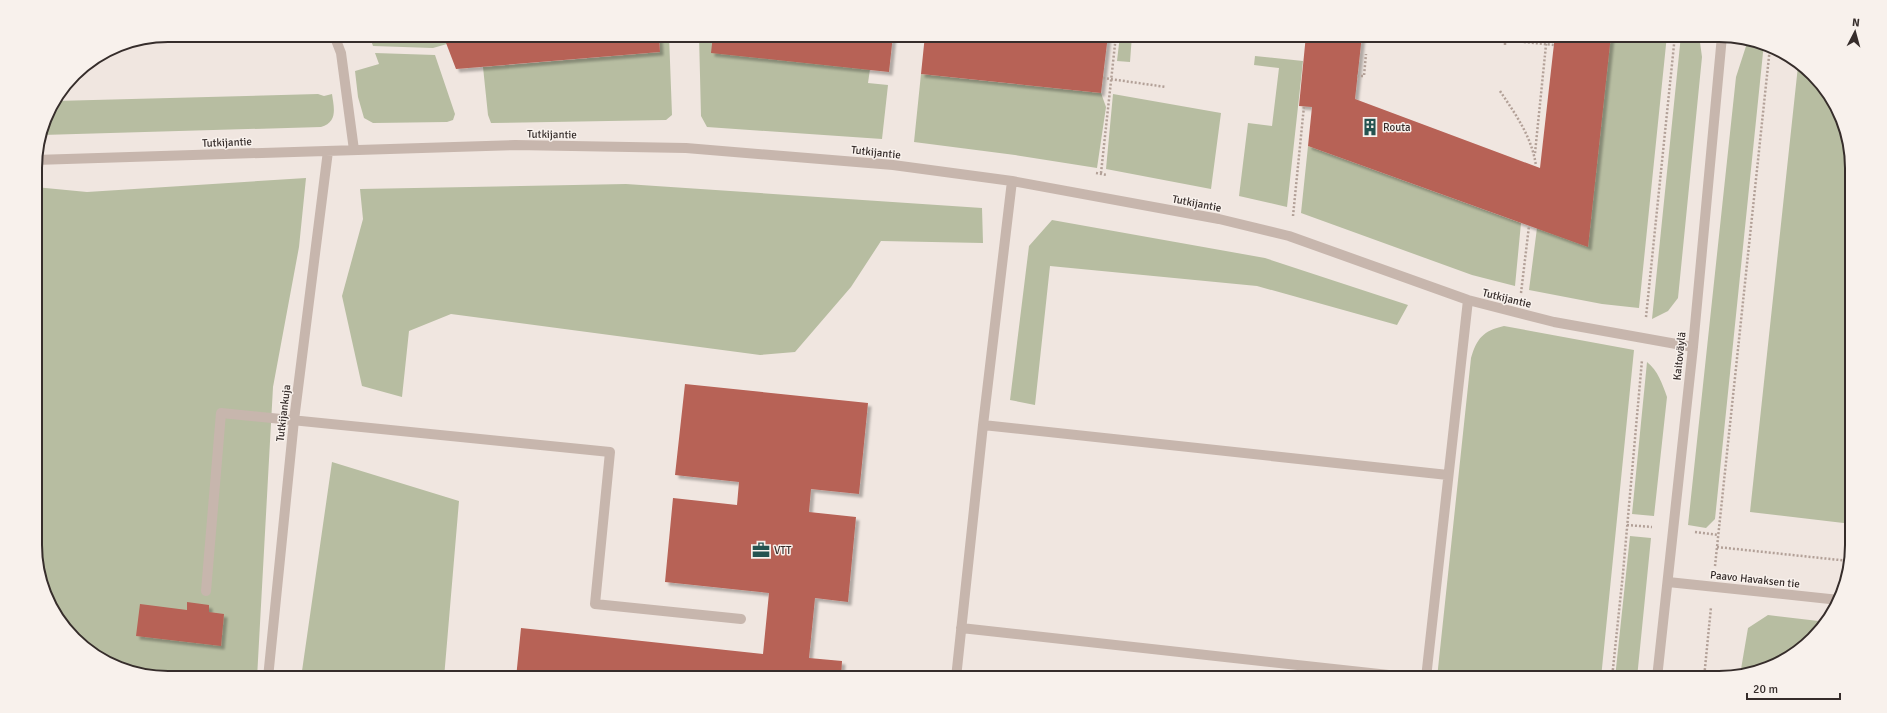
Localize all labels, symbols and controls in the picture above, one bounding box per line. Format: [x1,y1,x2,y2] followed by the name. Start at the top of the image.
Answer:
[1835,12,1875,52] north arrow
[1852,16,1860,29] text: N
[1360,117,1380,137] building icon: Routa
[1383,121,1411,134] place label: Routa
[527,128,577,141] street label: Tutkijantie
[202,135,252,150] street label: Tutkijantie
[850,143,901,162] street label: Tutkijantie
[1171,192,1223,215] street label: Tutkijantie
[1481,286,1533,311] street label: Tutkijantie
[1670,331,1689,381] street label: Kaitoväylä
[274,383,293,442] street label: Tutkijankuja
[751,540,771,560] office icon: VTT
[774,544,792,557] place label: VTT
[1709,568,1800,591] street label: Paavo Havaksen tie
[1747,675,1840,701] scale bar
[1753,682,1778,697] text: 20 m

